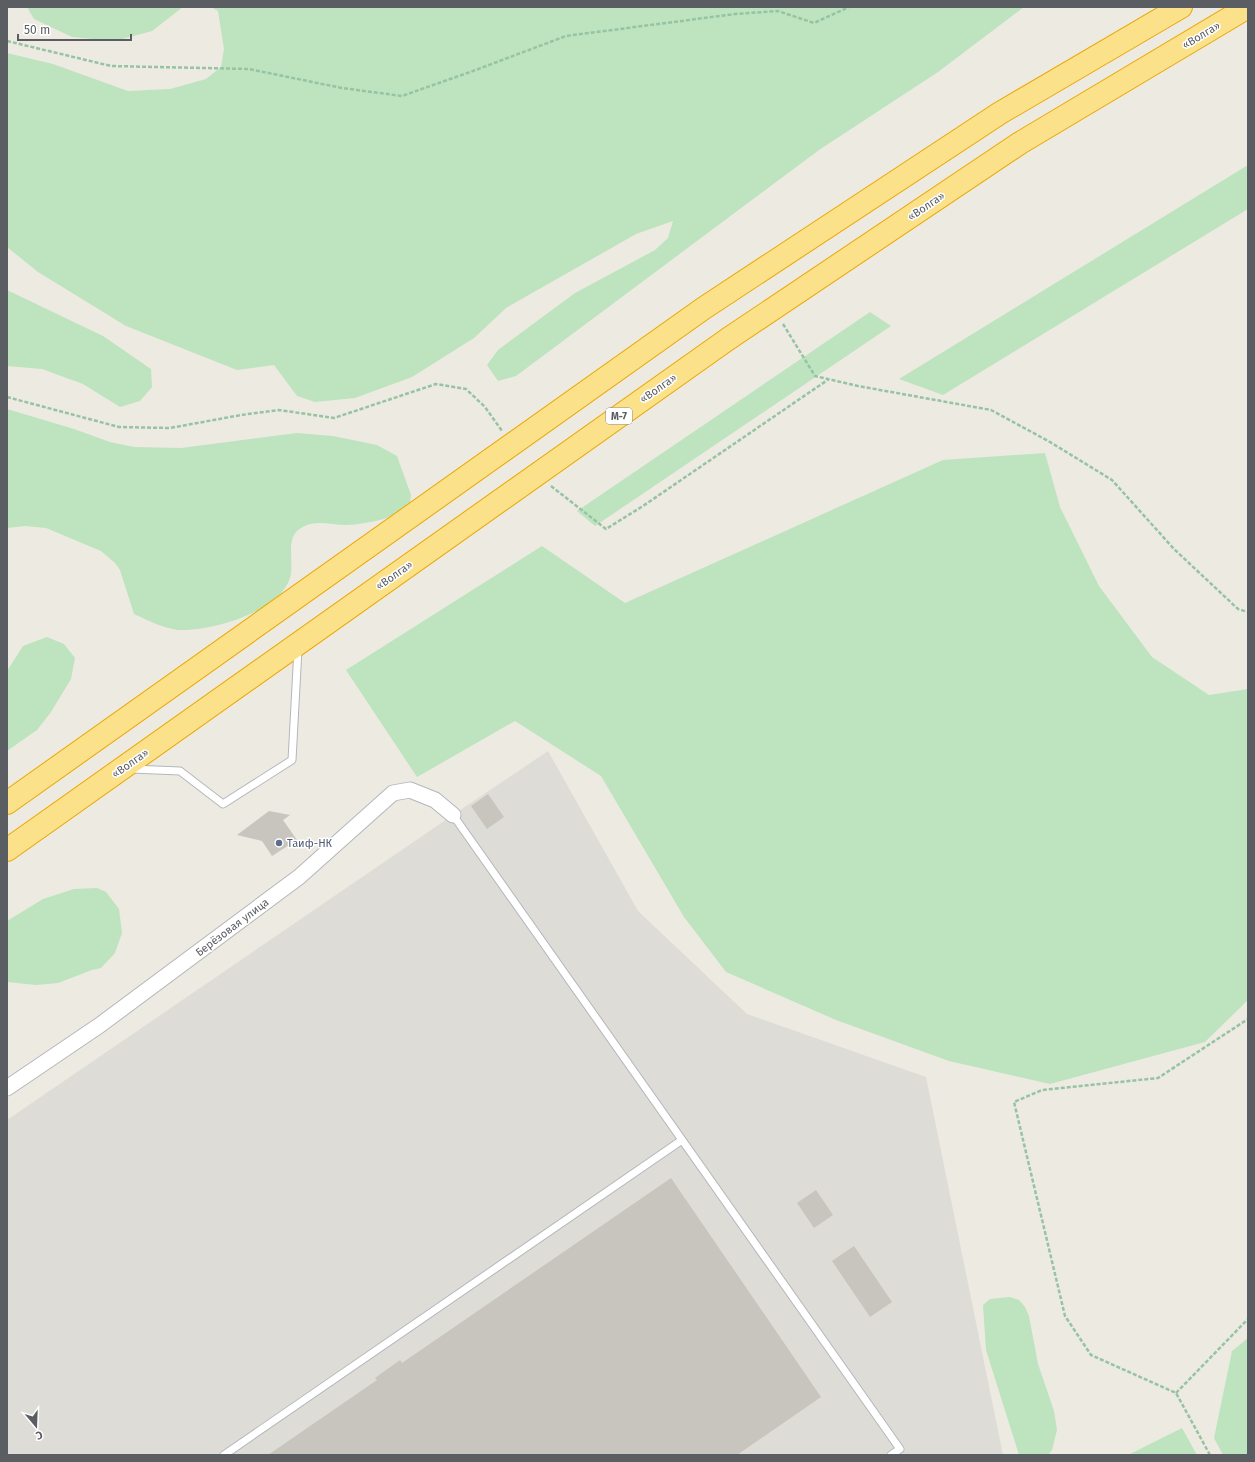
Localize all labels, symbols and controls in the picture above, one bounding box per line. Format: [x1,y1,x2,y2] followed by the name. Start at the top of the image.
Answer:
[18,16,131,42] scale bar
[1180,19,1223,52] street label: «Волга»
[24,23,50,37] text: 50 m
[905,189,947,224] street label: «Волга»
[637,371,679,406] street label: «Волга»
[606,408,632,424] road number: М-7
[373,558,415,593] street label: «Волга»
[109,746,151,781] street label: «Волга»
[287,837,333,850] place label: Таиф-НК
[274,838,284,848] marker: Таиф-НК
[193,896,271,959] street label: Берёзовая улица
[16,1406,56,1446] north arrow
[33,1428,44,1442] text: С

